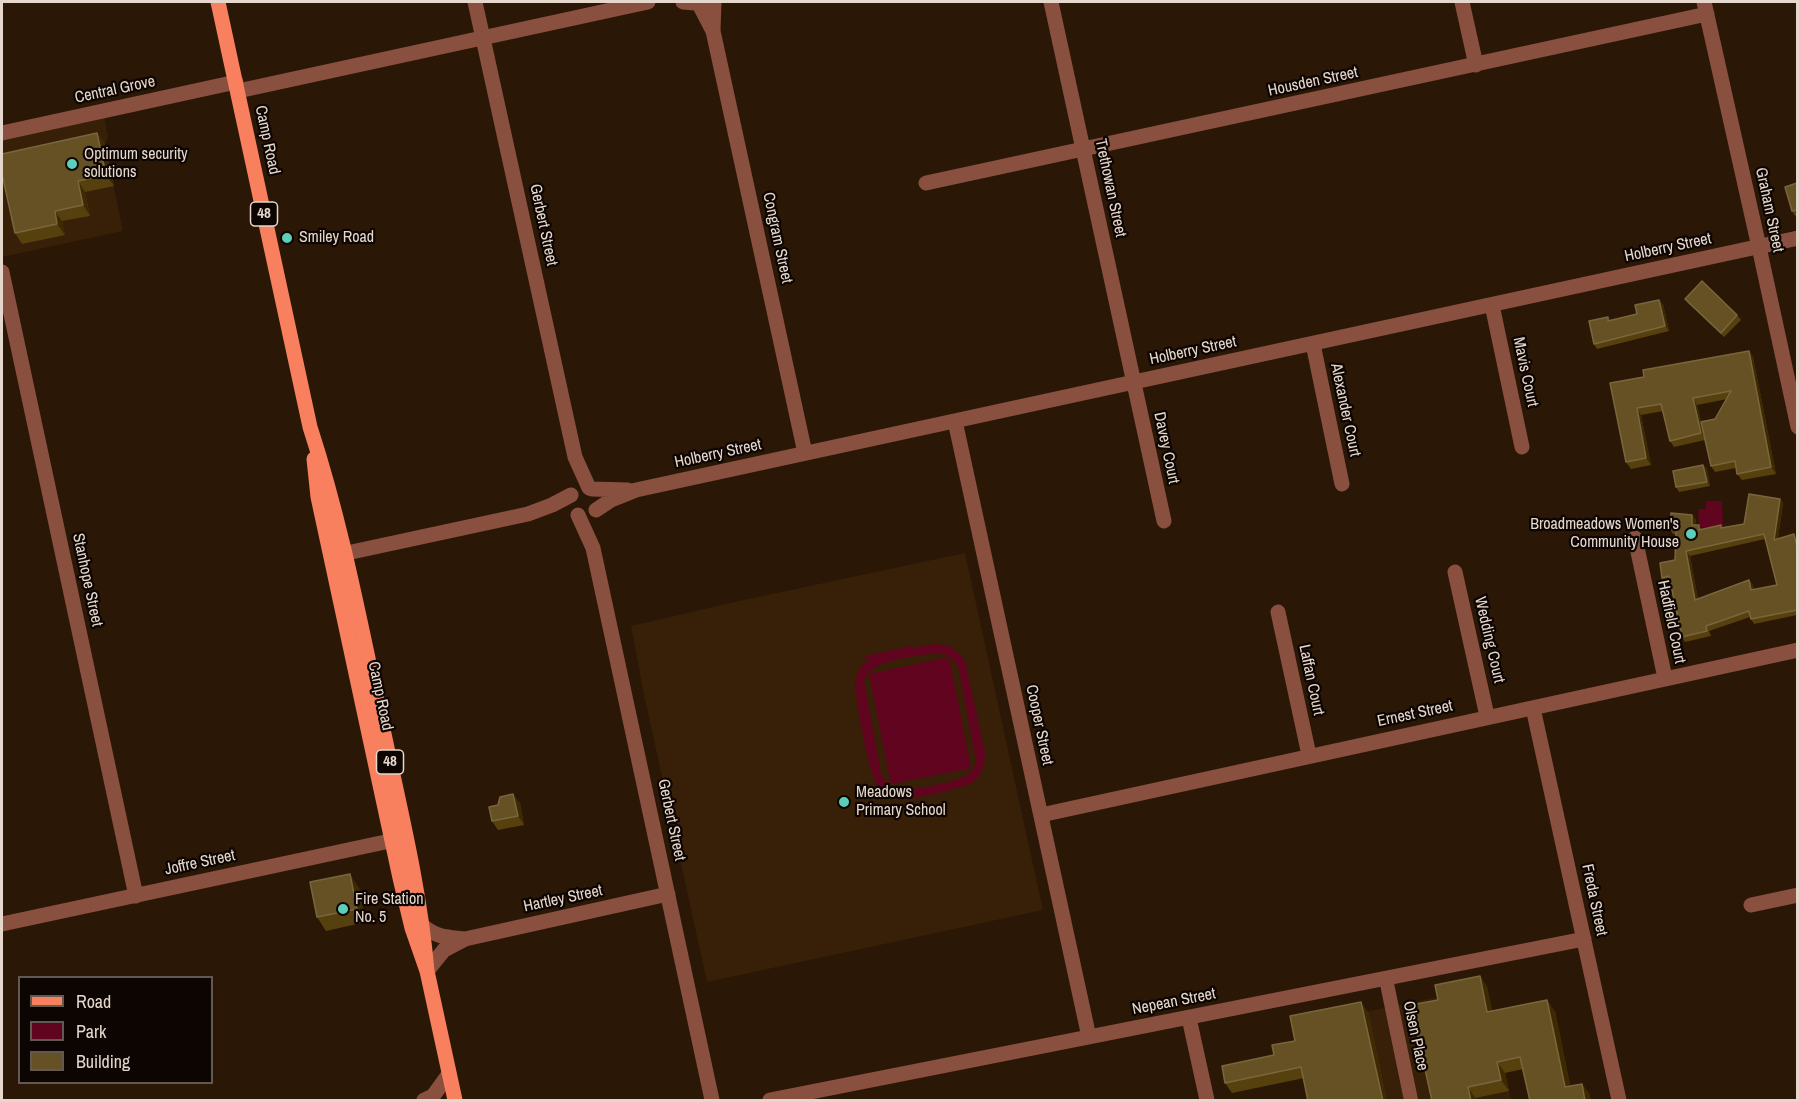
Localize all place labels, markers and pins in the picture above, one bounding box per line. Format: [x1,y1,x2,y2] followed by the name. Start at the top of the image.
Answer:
[84,145,188,183] place label: Optimum security solutions
[65,157,79,171] marker: Optimum security solutions
[299,228,374,248] place label: Smiley Road
[280,231,294,245] marker: Smiley Road
[1530,515,1679,553] place label: Broadmeadows Women's Community House
[1684,527,1698,541] marker: Broadmeadows Women's Community House
[856,783,946,821] place label: Meadows Primary School
[837,795,851,809] marker: Meadows Primary School
[355,890,424,928] place label: Fire Station No. 5
[336,902,350,916] marker: Fire Station No. 5

